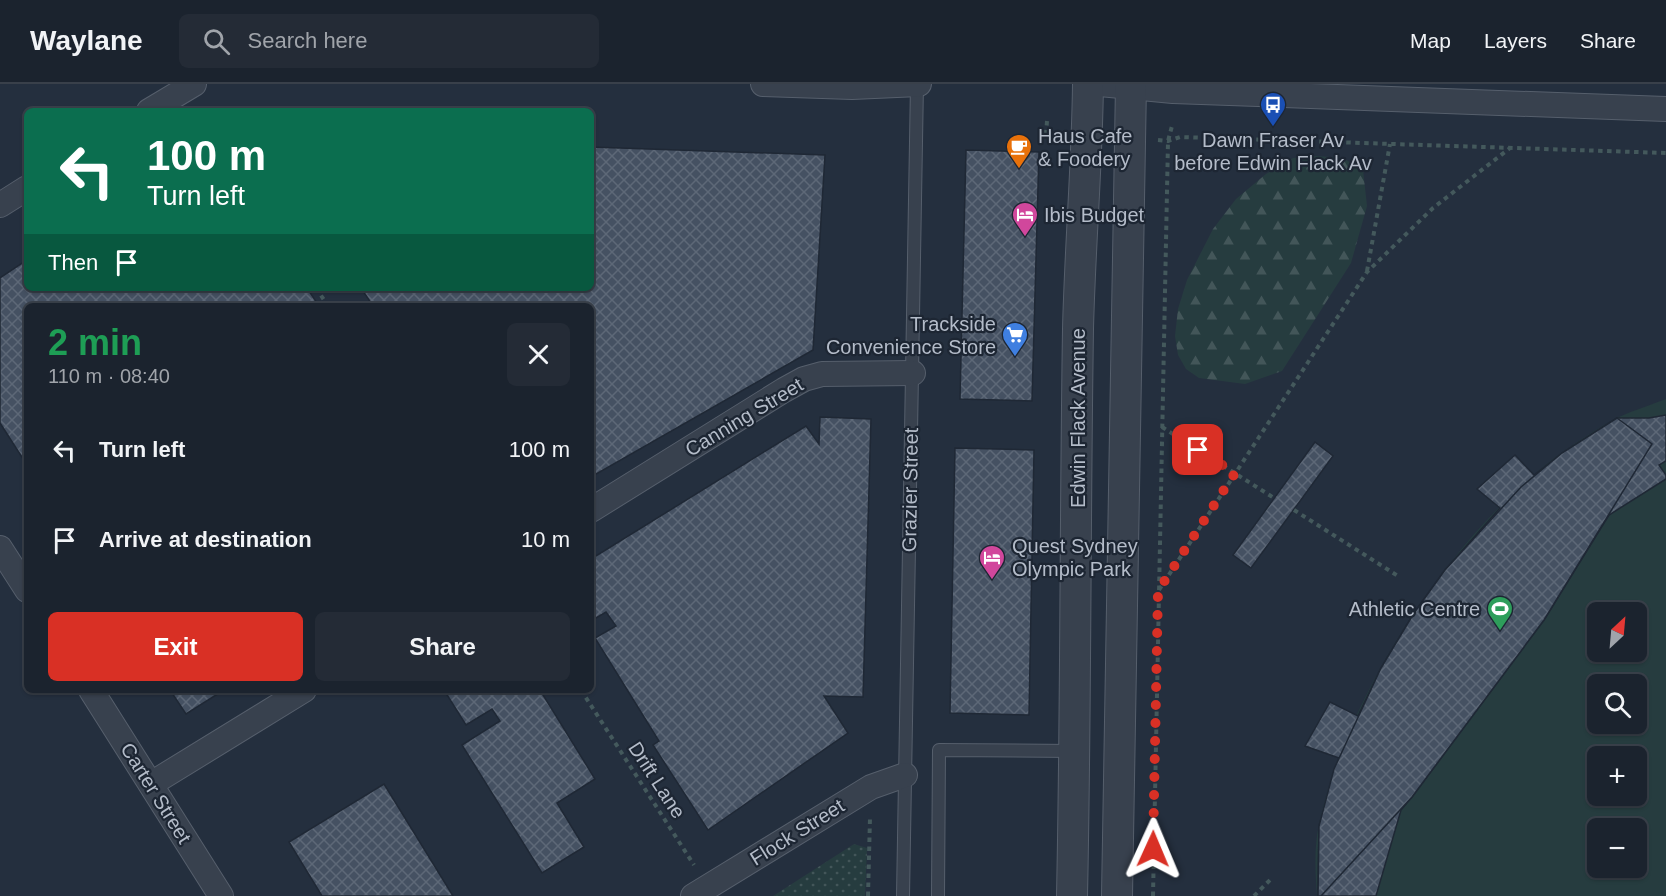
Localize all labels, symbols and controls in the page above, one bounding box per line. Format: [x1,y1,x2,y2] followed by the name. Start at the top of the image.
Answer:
[179,14,599,68] search box
[30,25,143,56] text: Waylane
[200,25,233,58] icon: search
[248,28,367,53] text: Search here
[1410,29,1451,52] text: Map
[1484,29,1547,52] text: Layers
[1580,29,1636,52] text: Share
[1258,90,1288,128] bus stop icon: Dawn Fraser Av before Edwin Flack Av
[1038,125,1133,170] place label: Haus Cafe & Foodery
[1174,129,1372,174] place label: Dawn Fraser Av before Edwin Flack Av
[48,132,126,210] icon: left
[147,132,266,179] text: 100 m
[1004,132,1034,170] cafe icon: Haus Cafe & Foodery
[147,181,245,211] text: Turn left
[1010,200,1040,238] hotel icon: Ibis Budget
[1044,204,1145,226] place label: Ibis Budget
[110,246,143,279] icon: arrive
[48,250,98,275] text: Then
[826,313,996,358] place label: Trackside Convenience Store
[1000,320,1030,358] supermarket icon: Trackside Convenience Store
[48,322,142,363] text: 2 min
[507,323,570,386] button: close
[1067,328,1089,508] street label: Edwin Flack Avenue
[48,365,170,387] text: 110 m · 08:40
[681,373,807,461] street label: Canning Street
[1172,424,1223,475] pin
[898,427,922,552] street label: Grazier Street
[1181,433,1214,466] icon: arrive
[48,434,81,467] icon: left
[99,437,185,462] text: Turn left
[509,437,570,462] text: 100 m
[48,524,81,557] icon: arrive
[99,527,312,552] text: Arrive at destination
[521,527,570,552] text: 10 m
[1012,535,1138,580] place label: Quest Sydney Olympic Park
[977,543,1007,581] hotel icon: Quest Sydney Olympic Park
[1485,594,1515,632] sports icon: Athletic Centre
[1349,598,1480,620] place label: Athletic Centre
[1587,602,1647,662] north arrow
[1587,602,1647,878] map controls
[48,612,303,681] button: Exit
[315,612,570,681] button: Share
[1587,674,1647,734] button: search
[624,738,690,822] street label: Drift Lane
[116,739,196,848] street label: Carter Street
[1587,746,1647,806] button: +
[746,794,848,870] street label: Flock Street
[1121,817,1185,881] position arrow
[1587,818,1647,878] button: −

